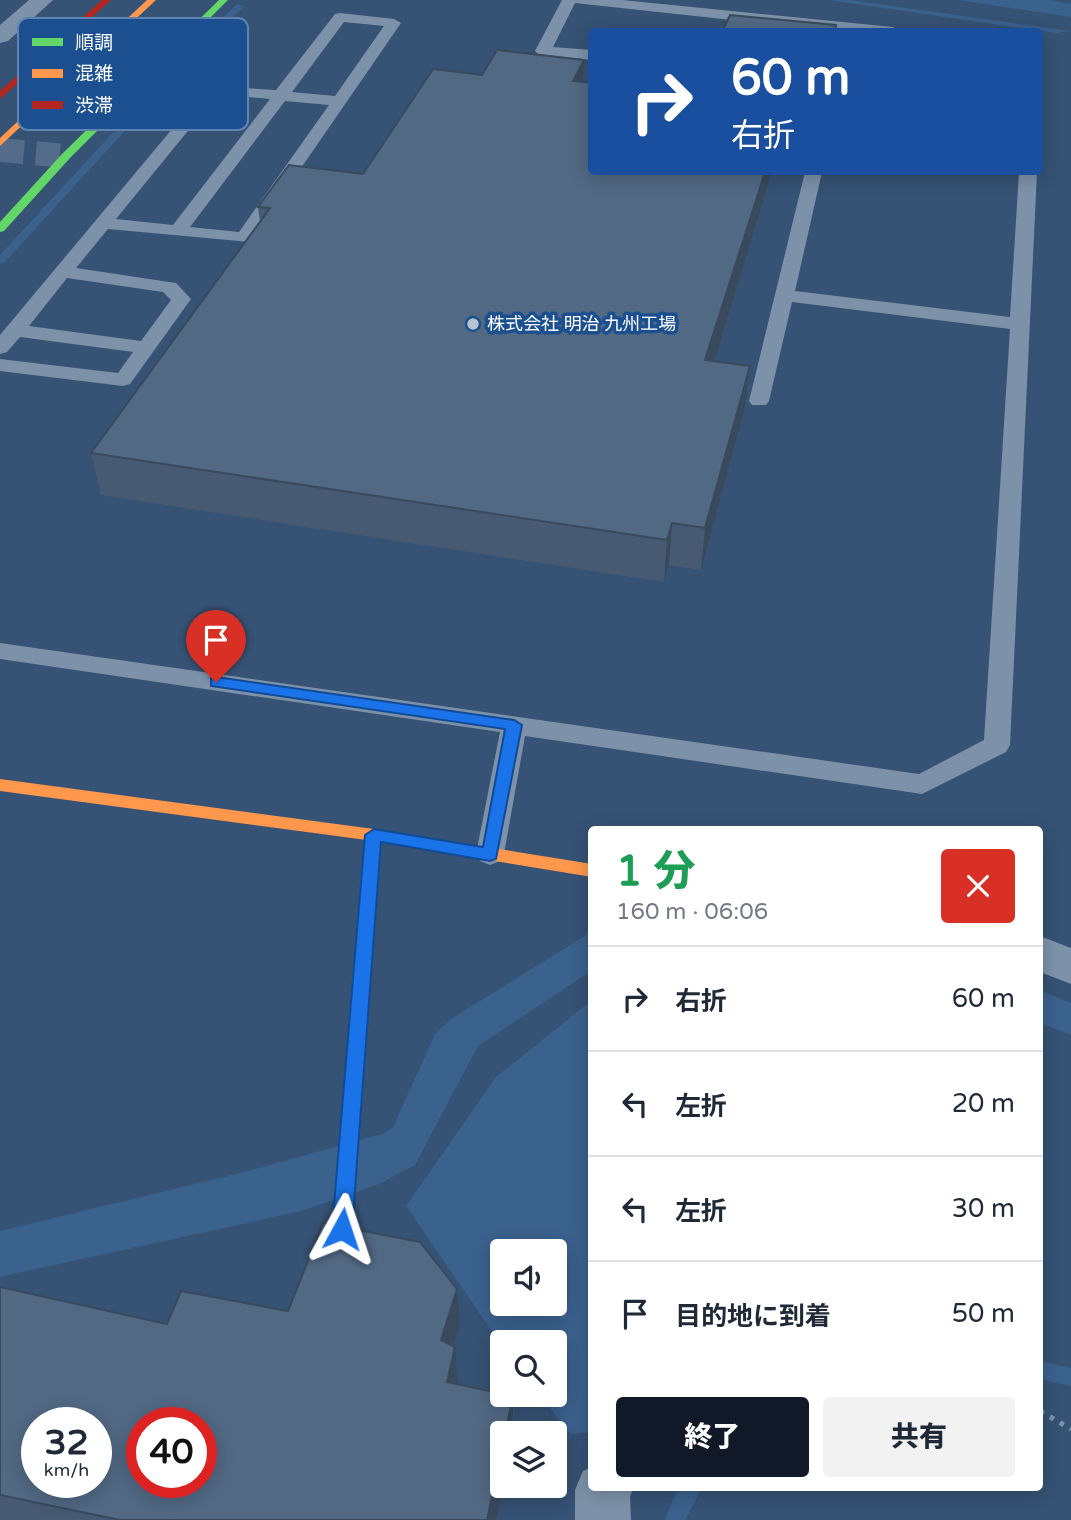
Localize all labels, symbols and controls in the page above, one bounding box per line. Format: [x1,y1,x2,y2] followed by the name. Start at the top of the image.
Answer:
[18,18,248,130] legend
[75,32,113,54] text: 順調
[731,49,850,108] text: 60 m
[616,56,707,147] icon: right
[75,63,113,85] text: 混雑
[75,95,113,117] text: 渋滞
[731,117,795,155] text: 右折
[487,313,676,335] place label: 株式会社 明治 九州工場
[465,316,481,332] marker: 株式会社 明治 九州工場
[186,610,246,682] pin
[197,621,235,659] icon: arrive
[616,846,695,897] text: 1 分
[941,849,1015,923] button: close
[616,898,768,926] text: 160 m · 06:06
[616,980,654,1018] icon: right
[952,983,1015,1014] text: 60 m
[675,986,727,1017] text: 右折
[616,1085,654,1123] icon: left
[952,1088,1015,1119] text: 20 m
[675,1091,727,1122] text: 左折
[616,1190,654,1228] icon: left
[305,1192,379,1266] position arrow
[952,1193,1015,1224] text: 30 m
[675,1196,727,1227] text: 左折
[490,1239,567,1498] map controls
[490,1239,567,1316] button: sound
[616,1295,654,1333] icon: arrive
[952,1298,1015,1329] text: 50 m
[675,1301,831,1332] text: 目的地に到着
[490,1330,567,1407] button: search
[616,1397,809,1477] button: 終了
[823,1397,1015,1477] button: 共有
[126,1407,217,1498] speed limit sign: 40
[490,1421,567,1498] button: layers
[45,1422,88,1464] text: 32
[44,1459,89,1481] text: km/h

